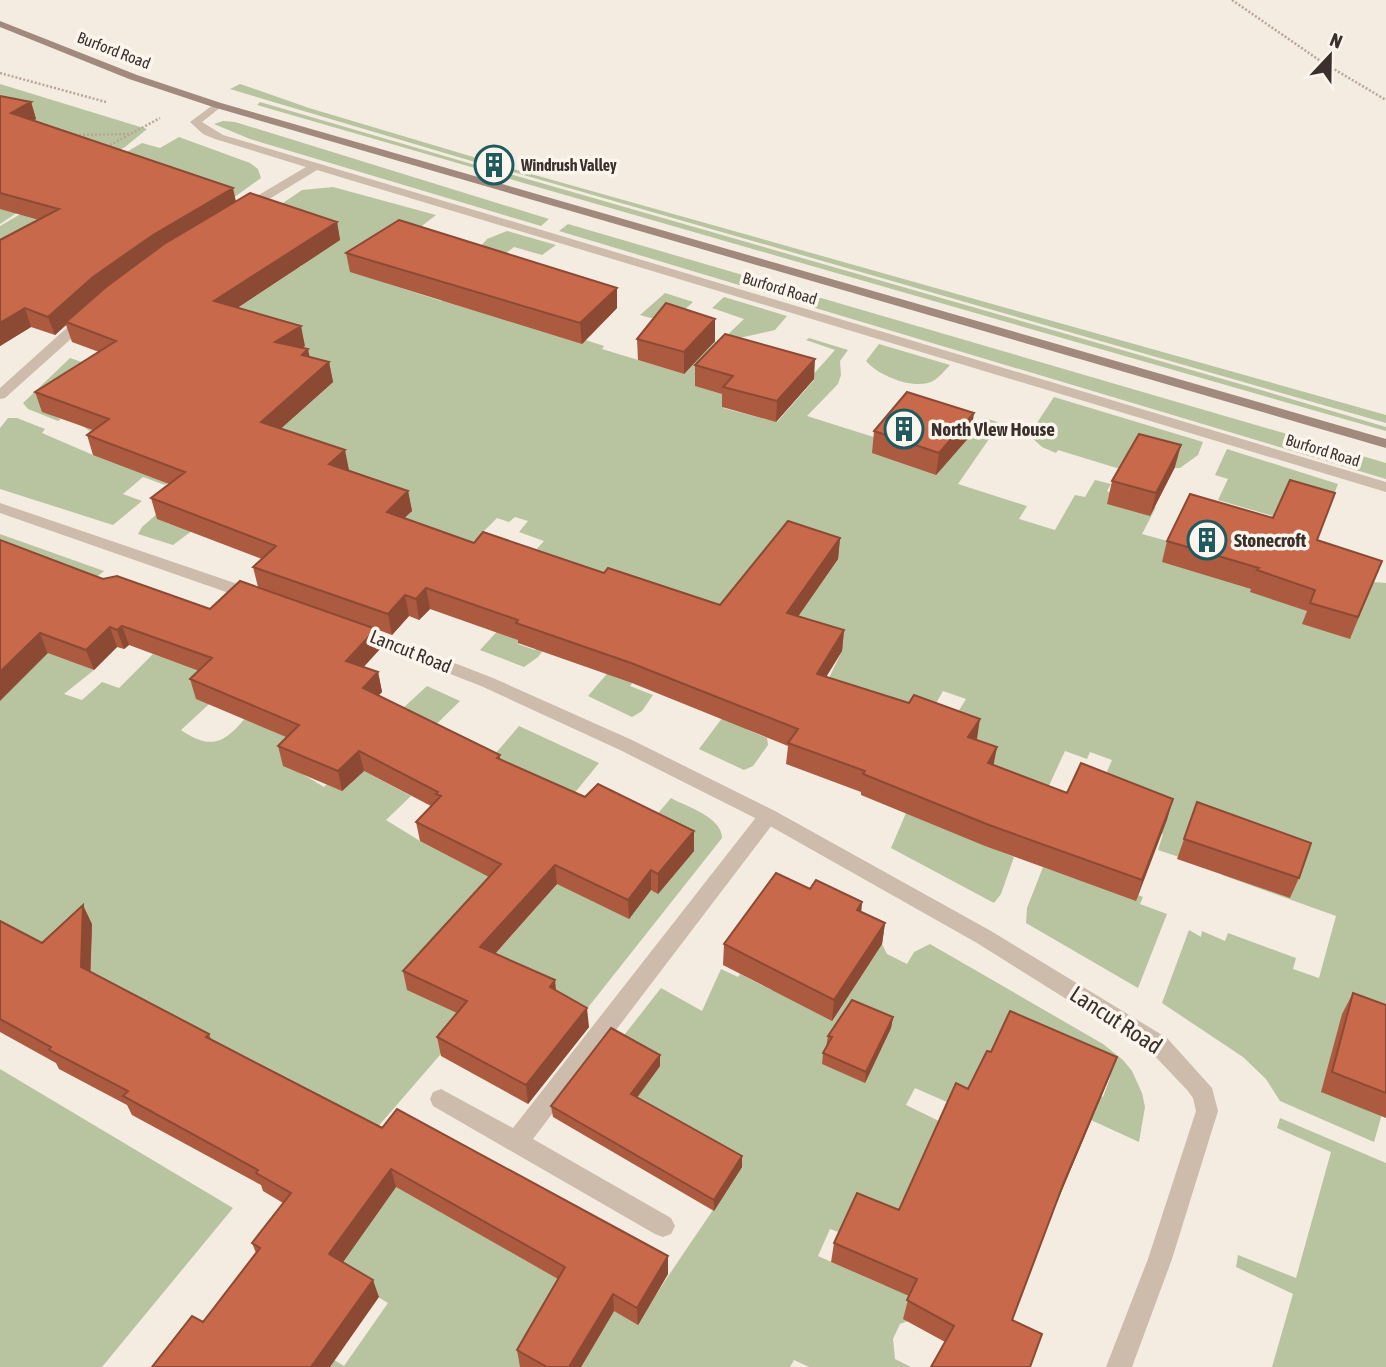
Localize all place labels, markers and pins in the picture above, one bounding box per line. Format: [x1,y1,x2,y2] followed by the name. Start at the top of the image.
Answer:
[473,144,515,186] building icon: Windrush Valley
[520,156,617,174] place label: Windrush Valley
[883,408,925,450] building icon: North Vlew House
[931,418,1055,440] place label: North Vlew House
[1186,519,1228,561] building icon: Stonecroft
[1234,529,1307,551] place label: Stonecroft

